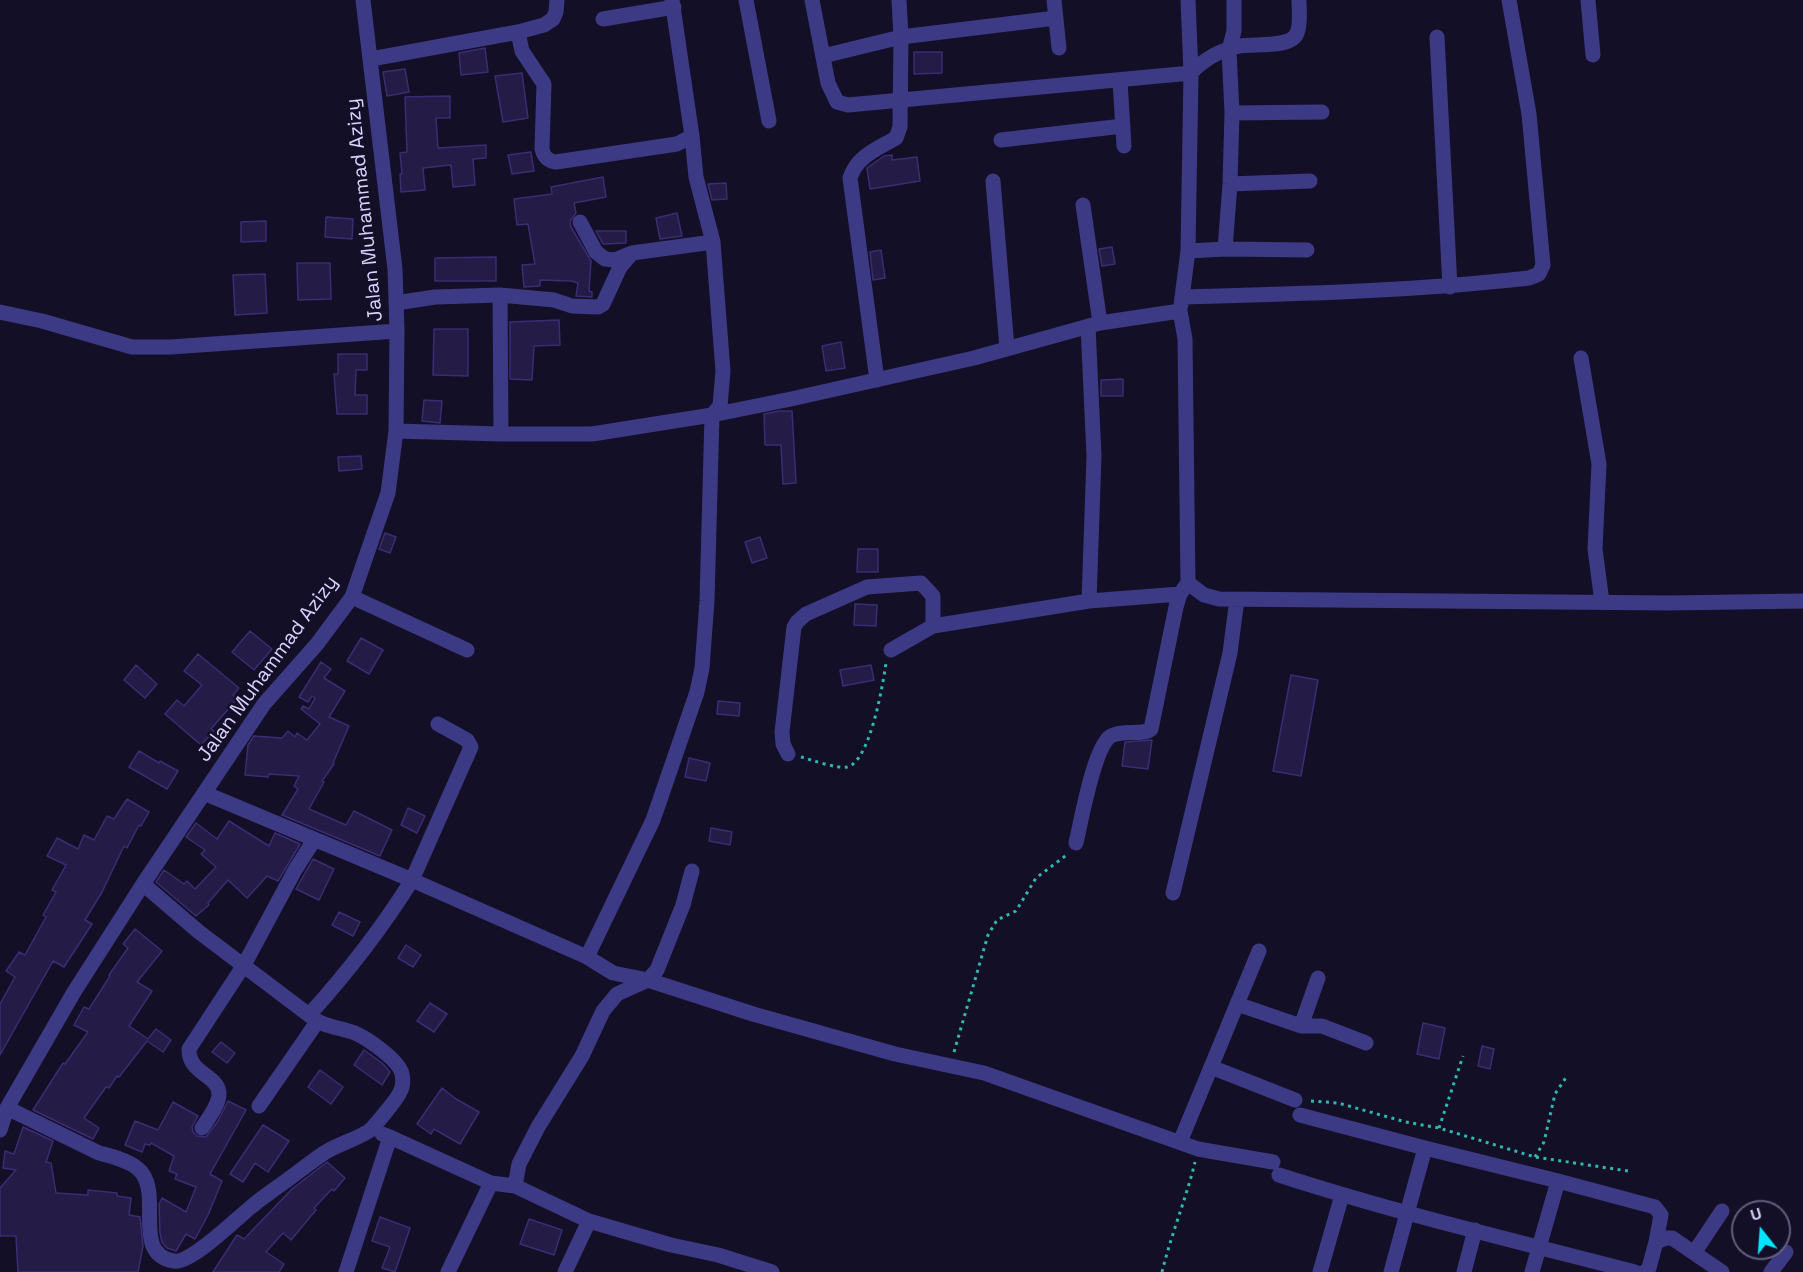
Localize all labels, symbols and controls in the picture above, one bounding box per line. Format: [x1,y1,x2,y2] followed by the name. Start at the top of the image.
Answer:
[341,97,389,323] street label: Jalan Muhammad Azizy
[192,571,344,767] street label: Jalan Muhammad Azizy
[1731,1200,1791,1260] north arrow
[1748,1203,1764,1226] text: U

